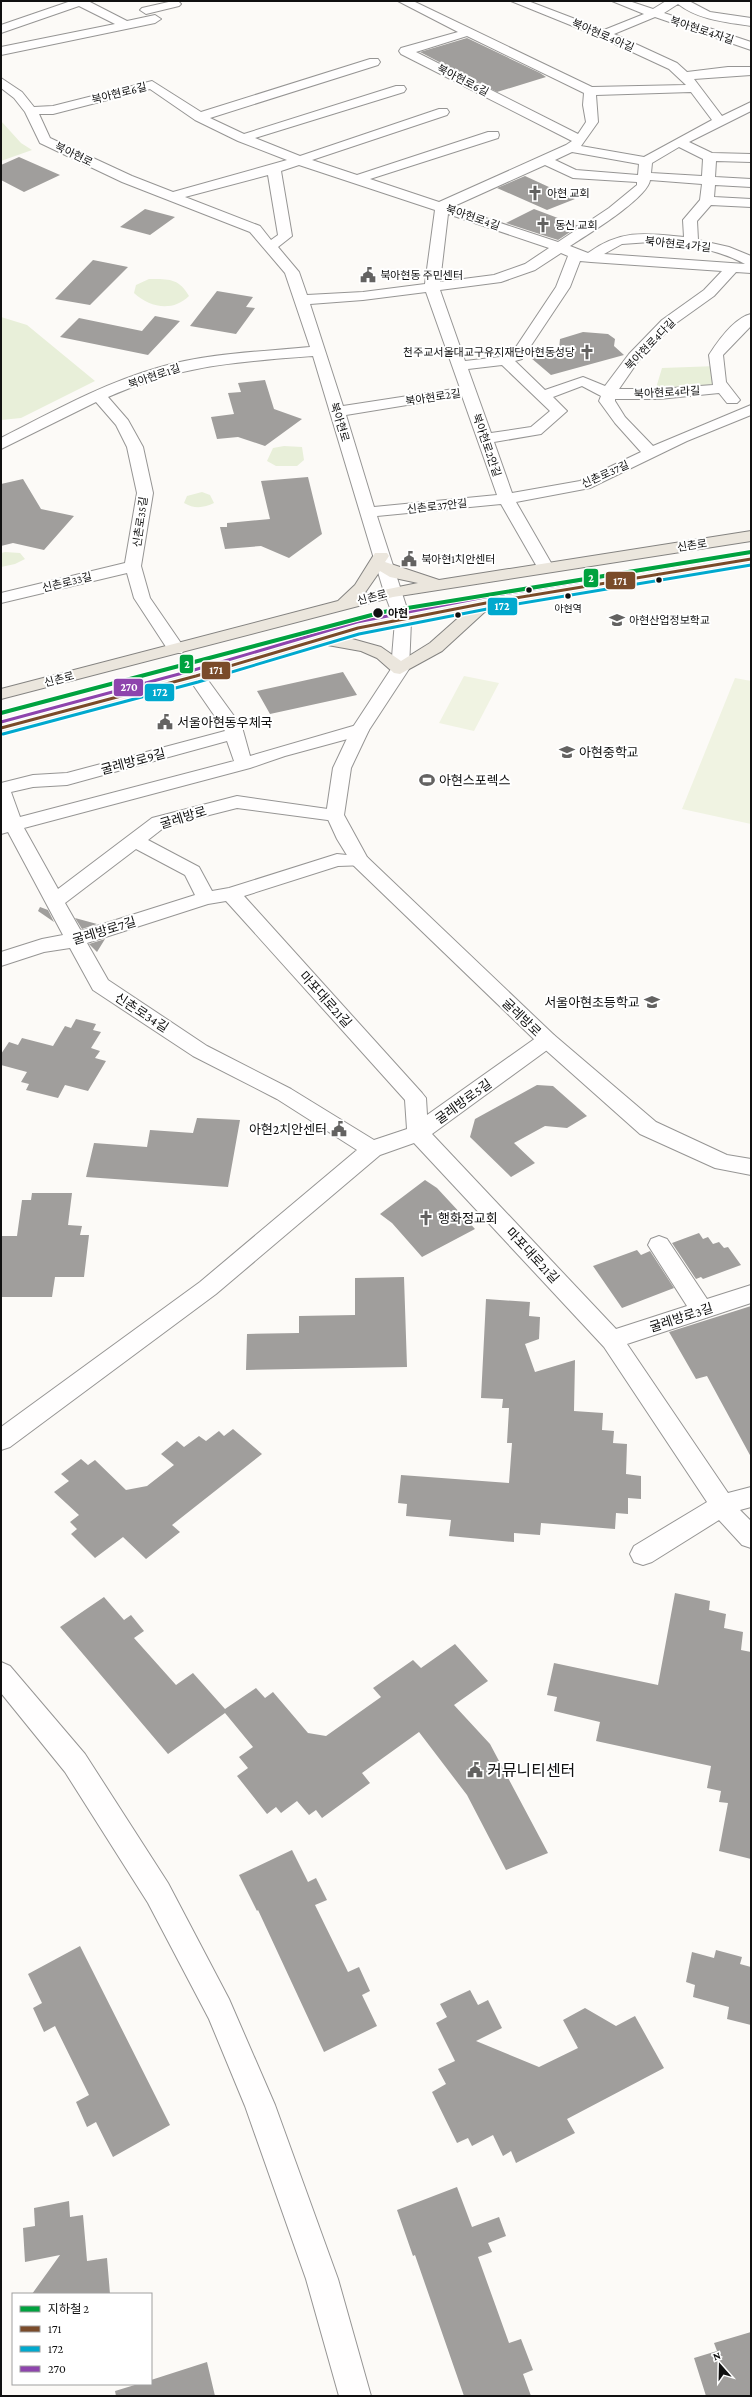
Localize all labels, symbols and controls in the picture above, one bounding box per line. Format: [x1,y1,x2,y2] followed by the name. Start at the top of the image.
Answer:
[669,14,735,46] street label: 북아현로4자길
[570,17,636,53] street label: 북아현로4아길
[435,62,491,98] street label: 북아현로6길
[90,80,148,106] street label: 북아현로6길
[53,140,95,168] street label: 북아현로
[526,184,544,202] church icon: 아현 교회
[547,187,590,199] place label: 아현 교회
[444,202,502,232] street label: 북아현로4길
[534,216,552,234] church icon: 동신 교회
[555,219,598,231] place label: 동신 교회
[644,235,712,253] street label: 북아현로4가길
[359,266,377,284] public building icon: 북아현동 주민센터
[380,269,463,281] place label: 북아현동 주민센터
[623,316,677,372] street label: 북아현로4다길
[578,343,596,361] church icon: 천주교서울대교구유지재단아현동성당
[403,346,575,358] place label: 천주교서울대교구유지재단아현동성당
[126,361,182,391] street label: 북아현로1길
[634,384,700,400] street label: 북아현로4라길
[404,387,462,407] street label: 북아현로2길
[328,401,352,443] street label: 북아현로
[471,412,503,478] street label: 북아현로2안길
[579,458,631,490] street label: 신촌로37길
[131,496,149,548] street label: 신촌로35길
[406,497,468,515] street label: 신촌로37안길
[676,537,708,553] street label: 신촌로
[400,550,418,568] public building icon: 북아현1치안센터
[421,553,496,565] place label: 북아현1치안센터
[583,568,599,588] line badge: 2
[41,570,93,594] street label: 신촌로33길
[605,571,636,590] line badge: 171
[588,572,594,584] text: 2
[613,575,627,587] text: 171
[654,575,664,585] unlabelled marker
[524,585,534,595] unlabelled marker
[356,587,388,607] street label: 신촌로
[563,591,573,601] marker: 아현역
[487,597,518,616] line badge: 172
[494,600,510,612] text: 172
[554,603,582,614] place label: 아현역
[371,606,385,620] marker: 아현
[388,607,408,619] place label: 아현
[453,610,463,620] unlabelled marker
[608,611,626,629] school or university icon: 아현산업정보학교
[629,614,710,626] place label: 아현산업정보학교
[179,654,194,674] line badge: 2
[184,658,190,670] text: 2
[201,661,231,680] line badge: 171
[209,664,223,676] text: 171
[43,669,75,689] street label: 신촌로
[113,678,144,697] line badge: 270
[120,681,138,693] text: 270
[144,683,175,702] line badge: 172
[152,686,168,698] text: 172
[156,713,174,731] public building icon: 서울아현동우체국
[177,715,273,730] place label: 서울아현동우체국
[558,743,576,761] school or university icon: 아현중학교
[579,745,639,760] place label: 아현중학교
[99,746,167,777] street label: 굴레방로9길
[418,771,436,789] sports icon: 아현스포렉스
[439,773,511,788] place label: 아현스포렉스
[158,803,208,832] street label: 굴레방로
[70,914,138,947] street label: 굴레방로7길
[297,968,355,1030] street label: 마포대로21길
[112,990,171,1035] street label: 신촌로34길
[643,993,661,1011] school or university icon: 서울아현초등학교
[499,995,544,1039] street label: 굴레방로
[544,995,640,1010] place label: 서울아현초등학교
[432,1076,494,1127] street label: 굴레방로5길
[330,1120,348,1138] public building icon: 아현2치안센터
[249,1122,327,1137] place label: 아현2치안센터
[417,1209,435,1227] church icon: 행화정교회
[438,1211,498,1226] place label: 행화정교회
[503,1225,562,1286] street label: 마포대로21길
[647,1300,715,1335] street label: 굴레방로3길
[466,1761,484,1779] public building icon: 커뮤니티센터
[487,1762,575,1779] place label: 커뮤니티센터
[12,2293,152,2385] legend
[48,2302,89,2316] text: 지하철 2
[48,2322,62,2336] text: 171
[48,2342,64,2356] text: 172
[700,2345,740,2385] north arrow
[711,2349,723,2363] text: N
[48,2362,66,2376] text: 270

